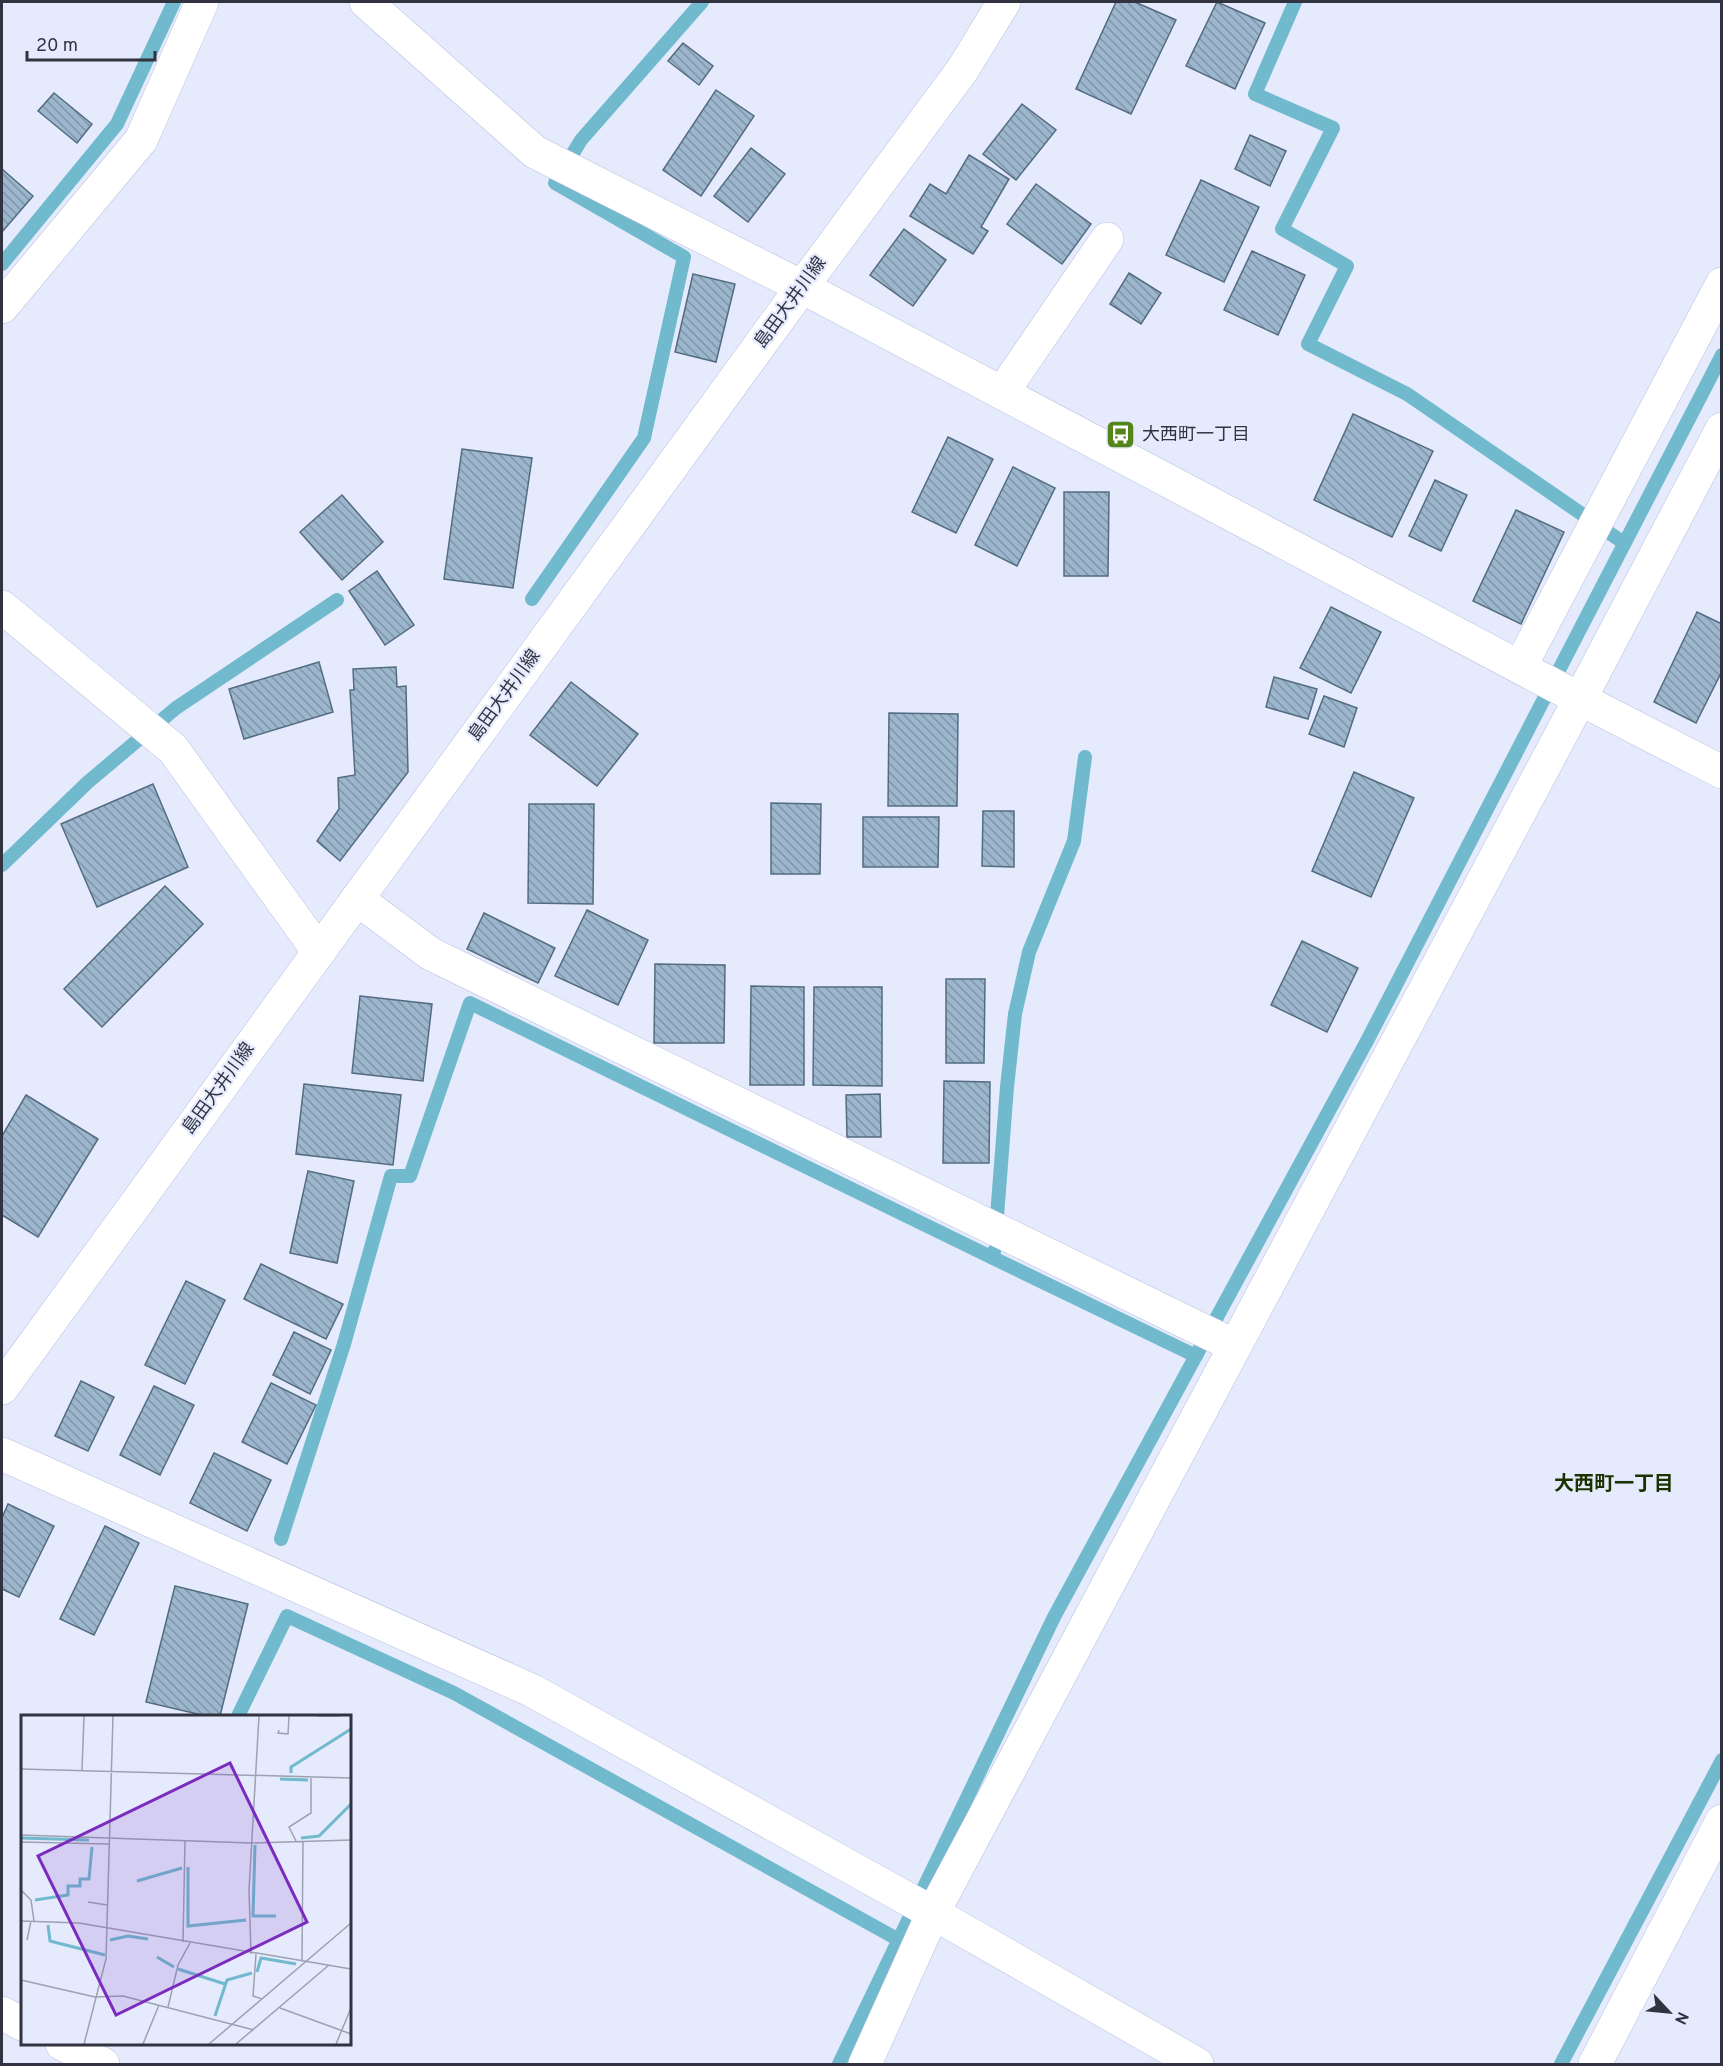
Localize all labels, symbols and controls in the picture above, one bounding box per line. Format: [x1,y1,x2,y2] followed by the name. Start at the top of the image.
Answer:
[27,24,154,62] scale bar
[36,35,78,58] text: 20 m
[750,253,832,353] street label: 島田大井川線
[1105,419,1137,451] bus stop icon: 大西町一丁目
[1142,424,1250,447] place label: 大西町一丁目
[464,646,546,746] street label: 島田大井川線
[178,1039,260,1139] street label: 島田大井川線
[1554,1472,1674,1498] district label: 大西町一丁目
[21,1715,351,2045] inset map
[1639,1982,1699,2042] north arrow
[1669,2008,1692,2027] text: N

